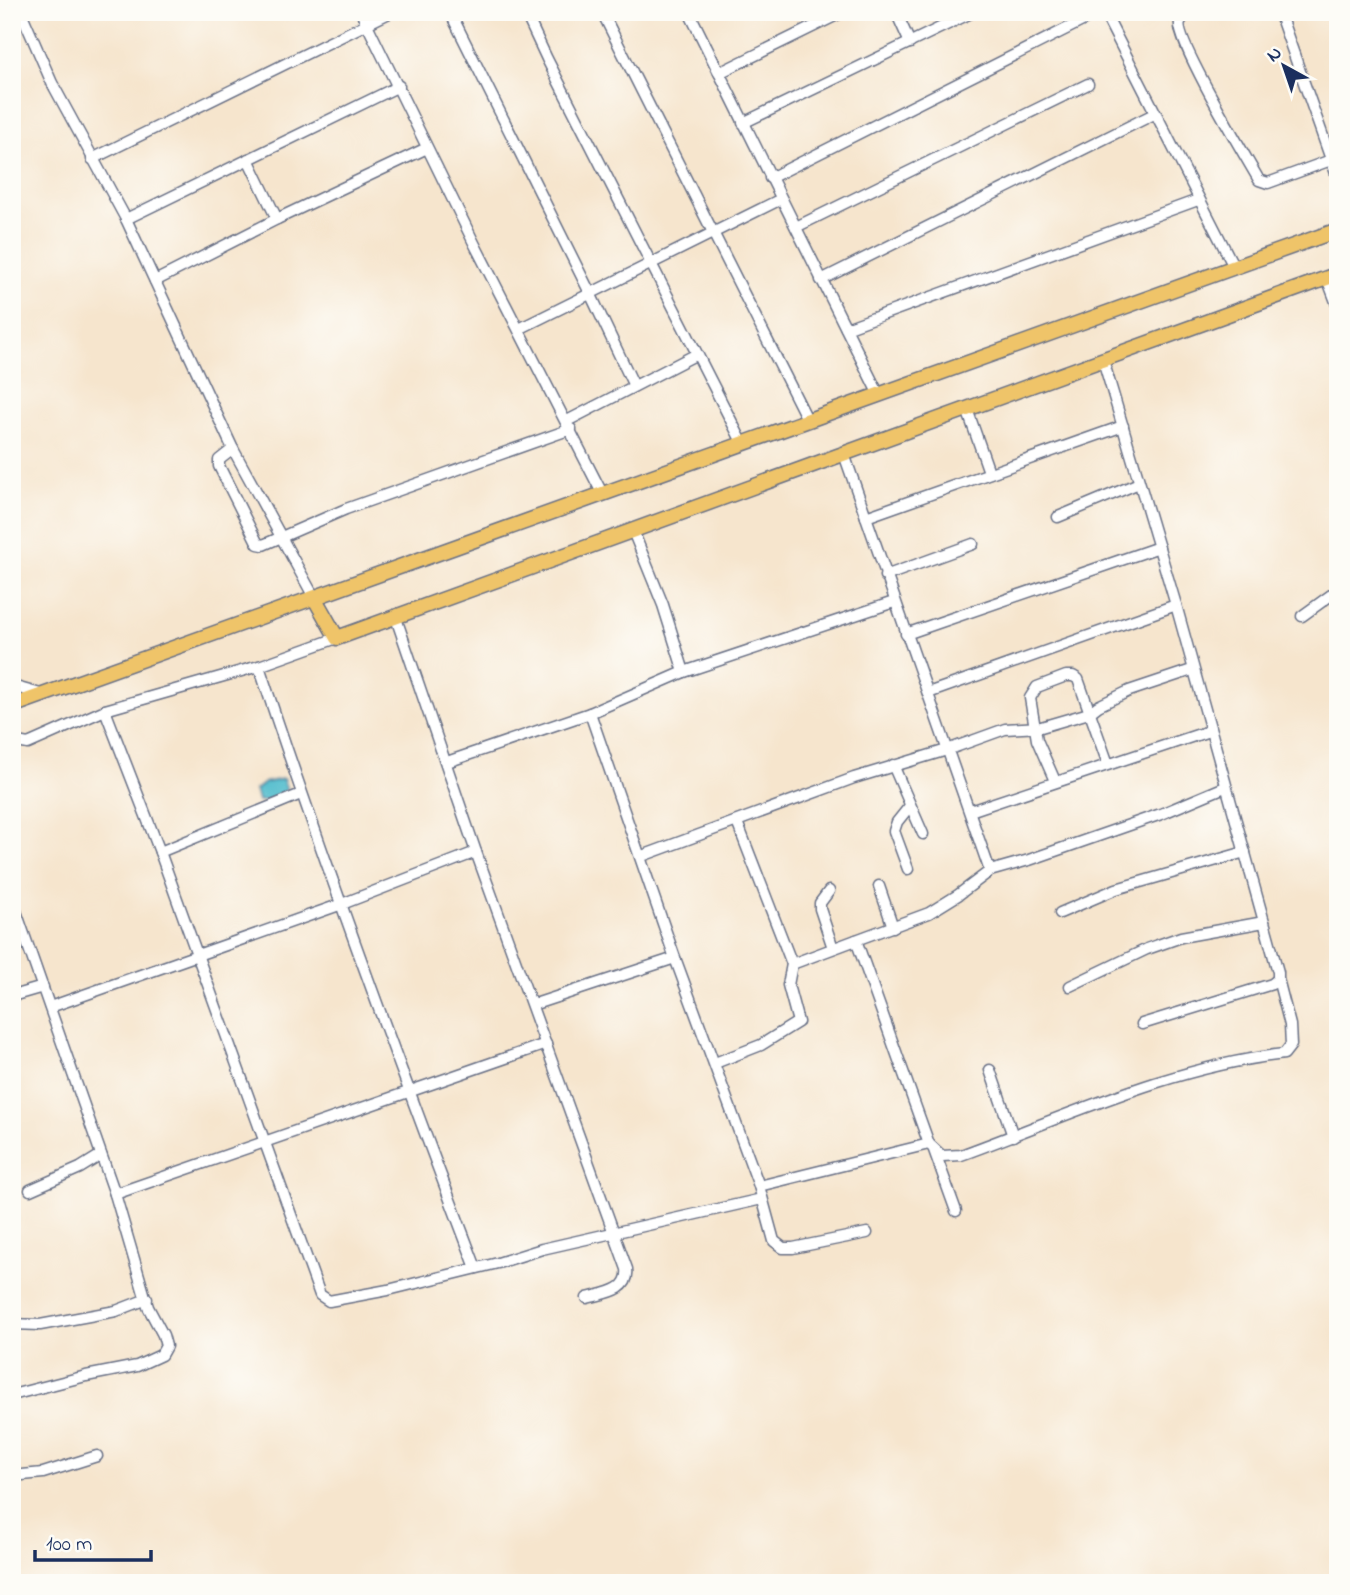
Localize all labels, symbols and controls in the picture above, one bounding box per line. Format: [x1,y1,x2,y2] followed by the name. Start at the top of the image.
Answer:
[1248,32,1318,102] north arrow
[1261,40,1288,69] text: N
[35,1518,150,1562] scale bar
[46,1530,92,1560] text: 100 m

